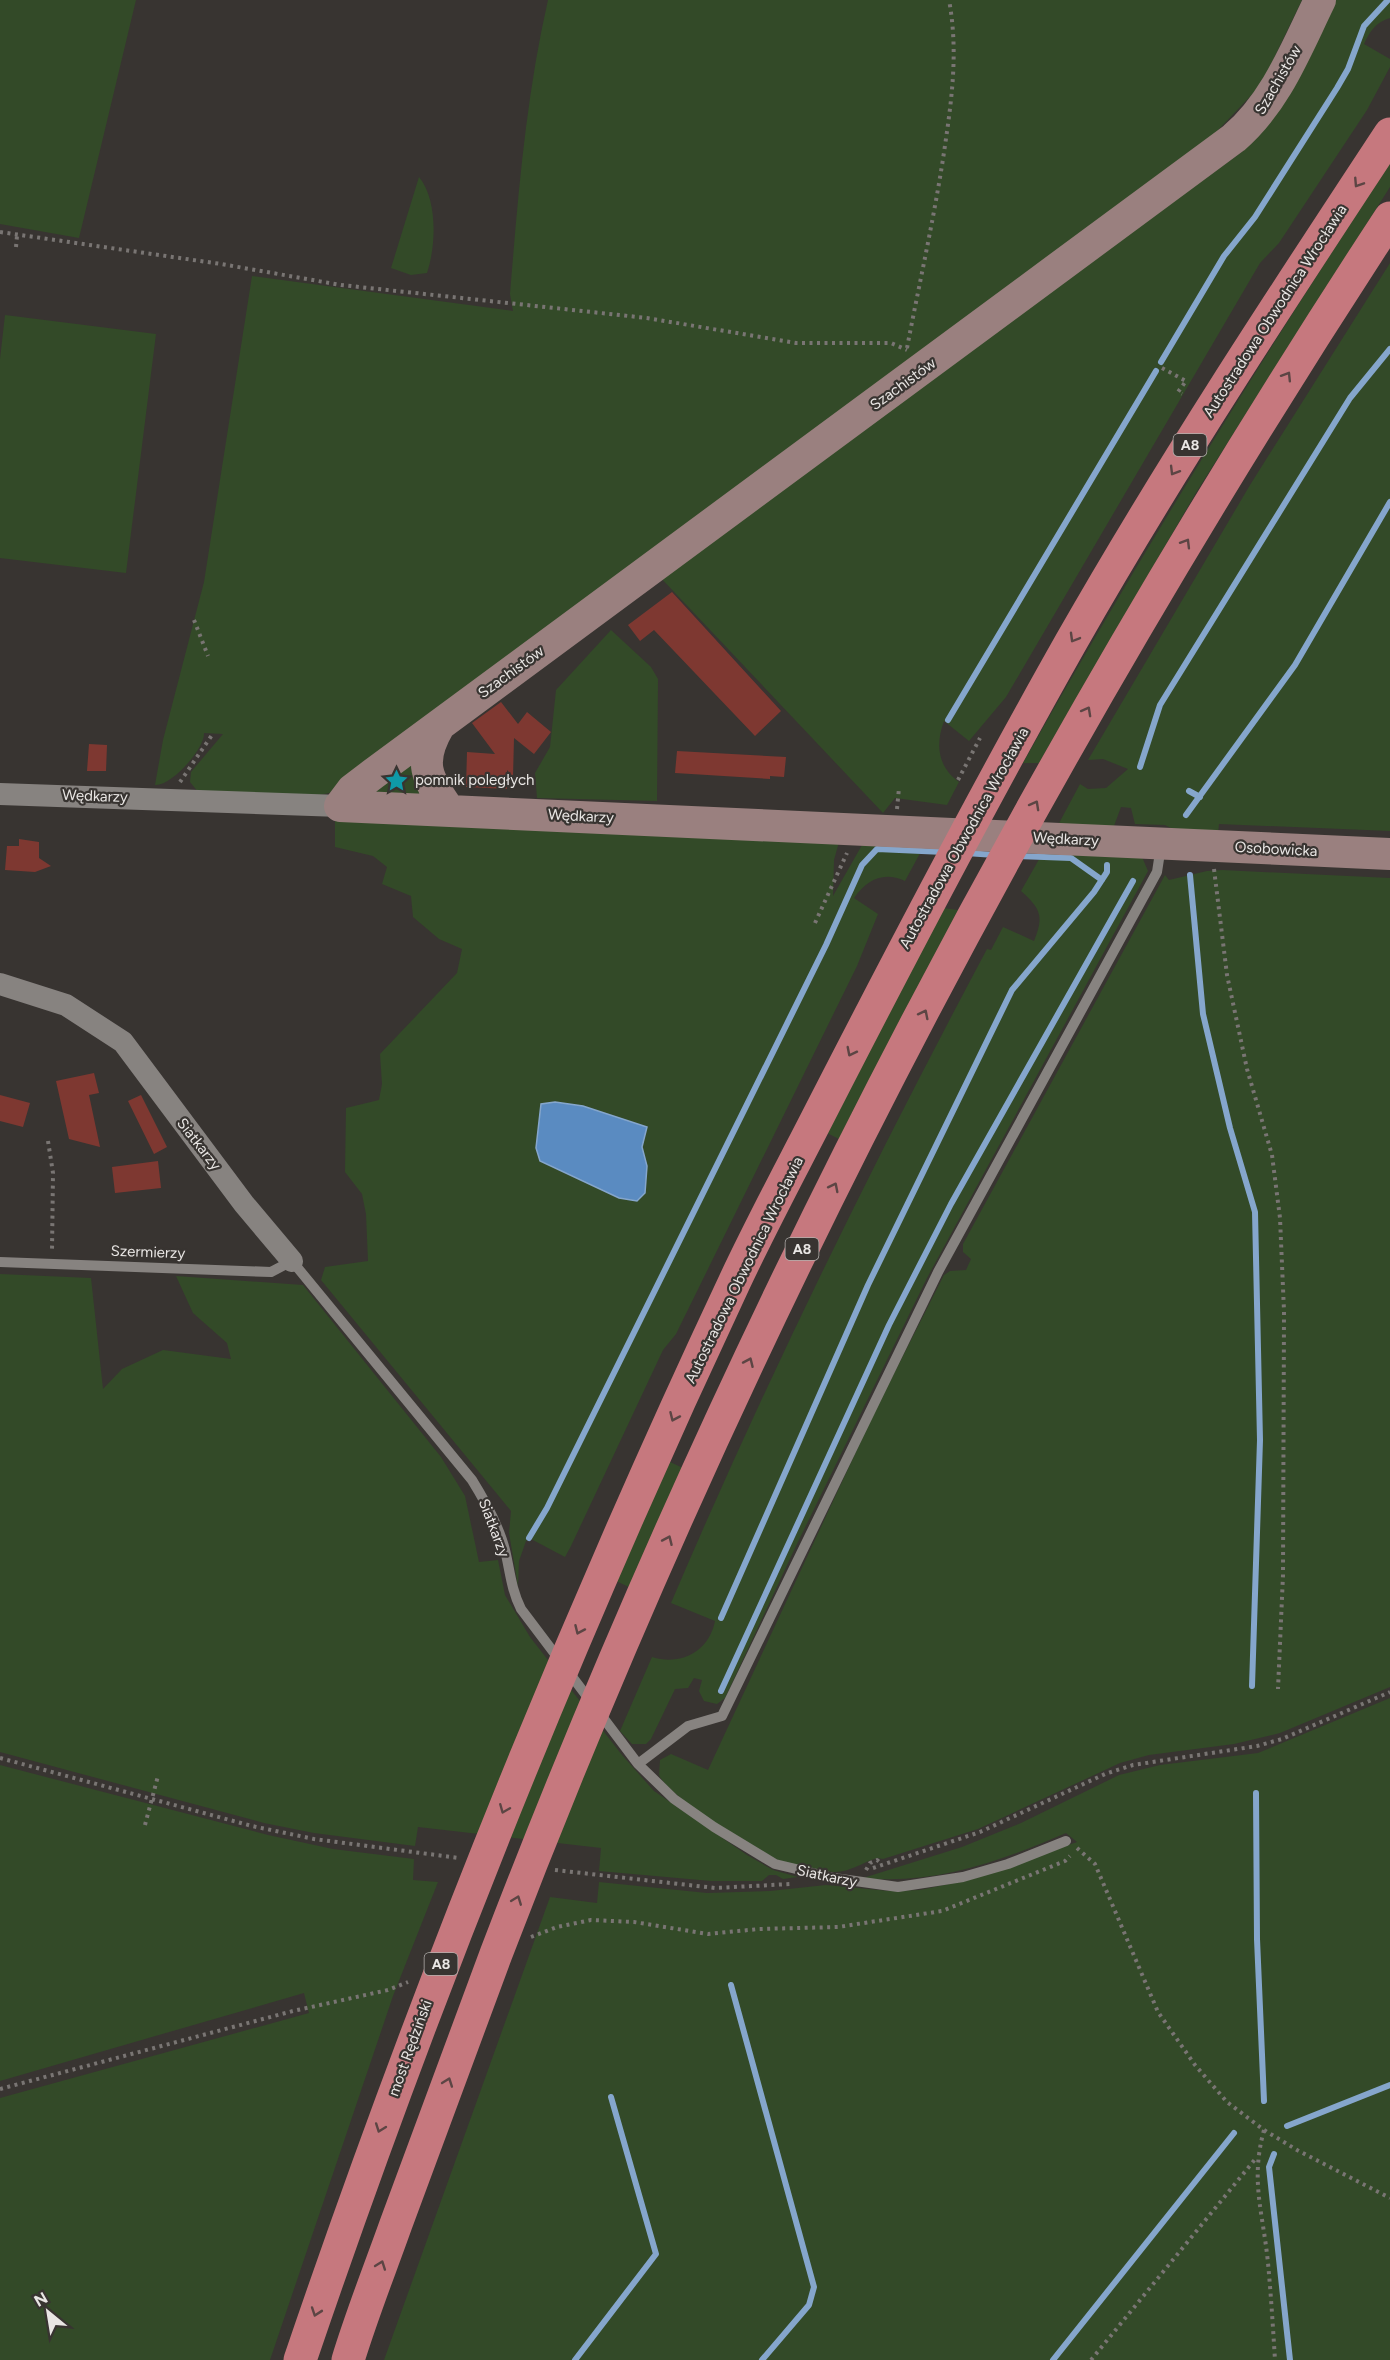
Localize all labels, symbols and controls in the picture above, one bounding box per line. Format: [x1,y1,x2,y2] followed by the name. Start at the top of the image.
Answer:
[1251,42,1305,118] street label: Szachistów
[1354,176,1365,187] one-way arrow
[1199,201,1351,421] street label: Autostradowa Obwodnica Wrocławia
[867,354,940,414] street label: Szachistów
[1280,372,1291,383] one-way arrow
[1174,434,1206,456] road number: A8
[1170,465,1181,475] one-way arrow
[1179,539,1190,549] one-way arrow
[1069,632,1081,642] one-way arrow
[475,642,548,702] street label: Szachistów
[1080,707,1091,717] one-way arrow
[896,724,1032,952] street label: Autostradowa Obwodnica Wrocławia
[384,767,410,793] place icon: pomnik poległych
[415,771,534,789] place label: pomnik poległych
[62,786,128,806] street label: Wędkarzy
[1028,801,1039,811] one-way arrow
[548,805,614,827] street label: Wędkarzy
[1033,828,1099,850] street label: Wędkarzy
[1234,838,1318,860] street label: Osobowicka
[917,1010,928,1020] one-way arrow
[847,1046,858,1057] one-way arrow
[173,1114,225,1174] street label: Siatkarzy
[681,1154,807,1386] street label: Autostradowa Obwodnica Wrocławia
[827,1183,838,1193] one-way arrow
[786,1238,818,1260] road number: A8
[110,1242,186,1262] street label: Szermierzy
[742,1358,754,1369] one-way arrow
[670,1410,682,1421] one-way arrow
[475,1496,513,1560] street label: Siatkarzy
[661,1535,673,1546] one-way arrow
[574,1623,586,1634] one-way arrow
[499,1803,511,1814] one-way arrow
[795,1861,859,1891] street label: Siatkarzy
[510,1895,523,1906] one-way arrow
[424,1953,458,1975] road number: A8
[384,1997,436,2099] street label: most Rędziński
[440,2077,453,2088] one-way arrow
[375,2122,387,2133] one-way arrow
[374,2260,387,2271] one-way arrow
[18,2282,78,2342] north arrow
[31,2288,51,2311] text: N
[311,2306,323,2317] one-way arrow

